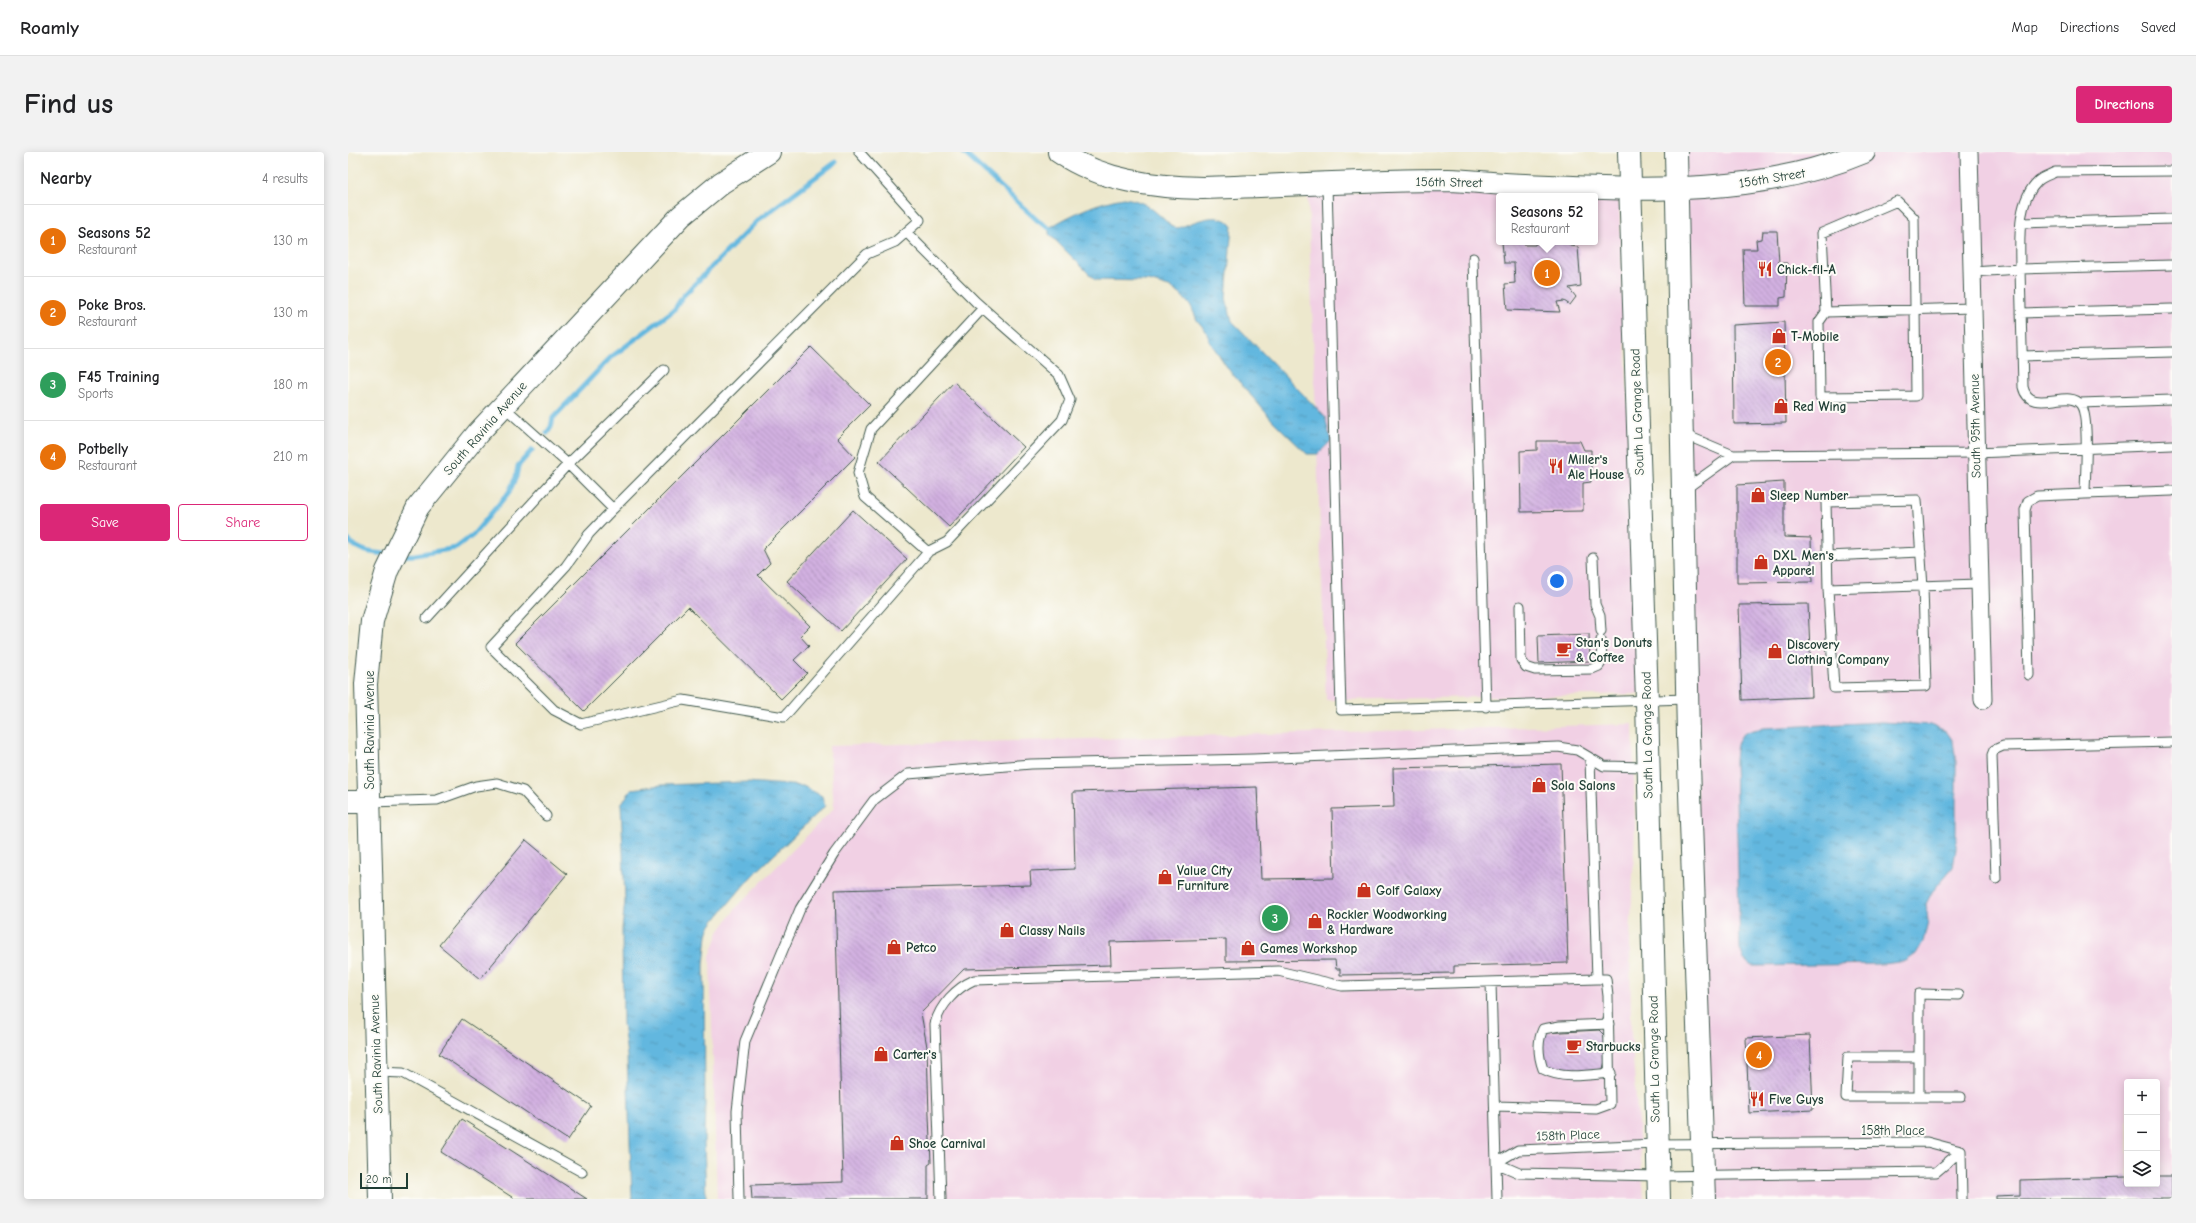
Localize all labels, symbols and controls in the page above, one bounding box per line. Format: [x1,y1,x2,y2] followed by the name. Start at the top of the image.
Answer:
[20,17,79,39] text: Roamly
[2011,19,2038,36] text: Map
[2060,19,2119,36] text: Directions
[2141,19,2176,36] text: Saved
[2076,86,2172,123] button: Directions
[24,88,113,120] text: Find us
[1738,165,1807,191] street label: 156th Street
[40,169,91,188] text: Nearby
[262,171,308,186] text: 4 results
[1415,174,1484,190] street label: 156th Street
[1496,193,1598,245] popup
[1511,203,1583,221] text: Seasons 52
[1511,221,1569,236] text: Restaurant
[78,224,151,242] text: Seasons 52
[50,233,56,248] text: 1
[273,233,308,248] text: 130 m
[78,242,137,257] text: Restaurant
[1534,258,1560,288] pin: 1
[1756,260,1774,278] restaurant icon: Chick-fil-A
[1777,262,1836,277] place label: Chick-fil-A
[78,296,146,314] text: Poke Bros.
[50,305,56,320] text: 2
[273,305,308,320] text: 130 m
[78,314,137,329] text: Restaurant
[1770,327,1788,345] shop icon: T-Mobile
[1791,329,1839,344] place label: T-Mobile
[1765,347,1791,377] pin: 2
[1627,348,1647,476] street label: South La Grange Road
[78,368,160,386] text: F45 Training
[1967,373,1983,478] street label: South 95th Avenue
[50,377,56,392] text: 3
[273,377,308,392] text: 180 m
[440,378,530,478] street label: South Ravinia Avenue
[78,386,113,401] text: Sports
[1772,397,1790,415] shop icon: Red Wing
[1793,399,1847,414] place label: Red Wing
[78,440,128,458] text: Potbelly
[50,449,56,464] text: 4
[273,449,308,464] text: 210 m
[1568,452,1625,482] place label: Miller's Ale House
[1547,457,1565,475] restaurant icon: Miller's Ale House
[78,458,137,473] text: Restaurant
[1749,486,1767,504] shop icon: Sleep Number
[1770,488,1849,503] place label: Sleep Number
[40,504,170,541] button: Save
[178,504,308,541] button: Share
[1773,548,1834,578] place label: DXL Men's Apparel
[1752,553,1770,571] shop icon: DXL Men's Apparel
[1547,571,1567,591] your location
[1576,635,1652,665] place label: Stan's Donuts & Coffee
[1787,637,1889,667] place label: Discovery Clothing Company
[1555,640,1573,658] cafe icon: Stan's Donuts & Coffee
[1766,642,1784,660] shop icon: Discovery Clothing Company
[362,670,377,790] street label: South Ravinia Avenue
[1638,671,1656,799] street label: South La Grange Road
[1530,776,1548,794] shop icon: Sola Salons
[1551,778,1616,793] place label: Sola Salons
[1177,863,1232,893] place label: Value City Furniture
[1156,868,1174,886] shop icon: Value City Furniture
[1355,881,1373,899] shop icon: Golf Galaxy
[1376,883,1442,898] place label: Golf Galaxy
[1262,903,1288,933] pin: 3
[1327,907,1447,937] place label: Rockler Woodworking & Hardware
[1306,912,1324,930] shop icon: Rockler Woodworking & Hardware
[998,921,1016,939] shop icon: Classy Nails
[1019,923,1085,938] place label: Classy Nails
[885,938,903,956] shop icon: Petco
[1239,939,1257,957] shop icon: Games Workshop
[906,940,937,955] place label: Petco
[1260,941,1358,956] place label: Games Workshop
[366,994,386,1114] street label: South Ravinia Avenue
[1645,995,1663,1123] street label: South La Grange Road
[1565,1037,1583,1055] cafe icon: Starbucks
[1586,1039,1641,1054] place label: Starbucks
[1746,1040,1772,1070] pin: 4
[872,1045,890,1063] shop icon: Carter's
[893,1047,937,1062] place label: Carter's
[2124,1079,2160,1187] map controls
[2124,1079,2160,1115] button: +
[1748,1090,1766,1108] restaurant icon: Five Guys
[1769,1092,1824,1107] place label: Five Guys
[2124,1115,2160,1151] button: −
[1861,1123,1925,1138] street label: 158th Place
[1536,1126,1600,1144] street label: 158th Place
[888,1134,906,1152] shop icon: Shoe Carnival
[909,1136,986,1151] place label: Shoe Carnival
[2124,1151,2160,1187] button: layers
[360,1171,408,1190] scale bar
[366,1173,391,1186] text: 20 m

